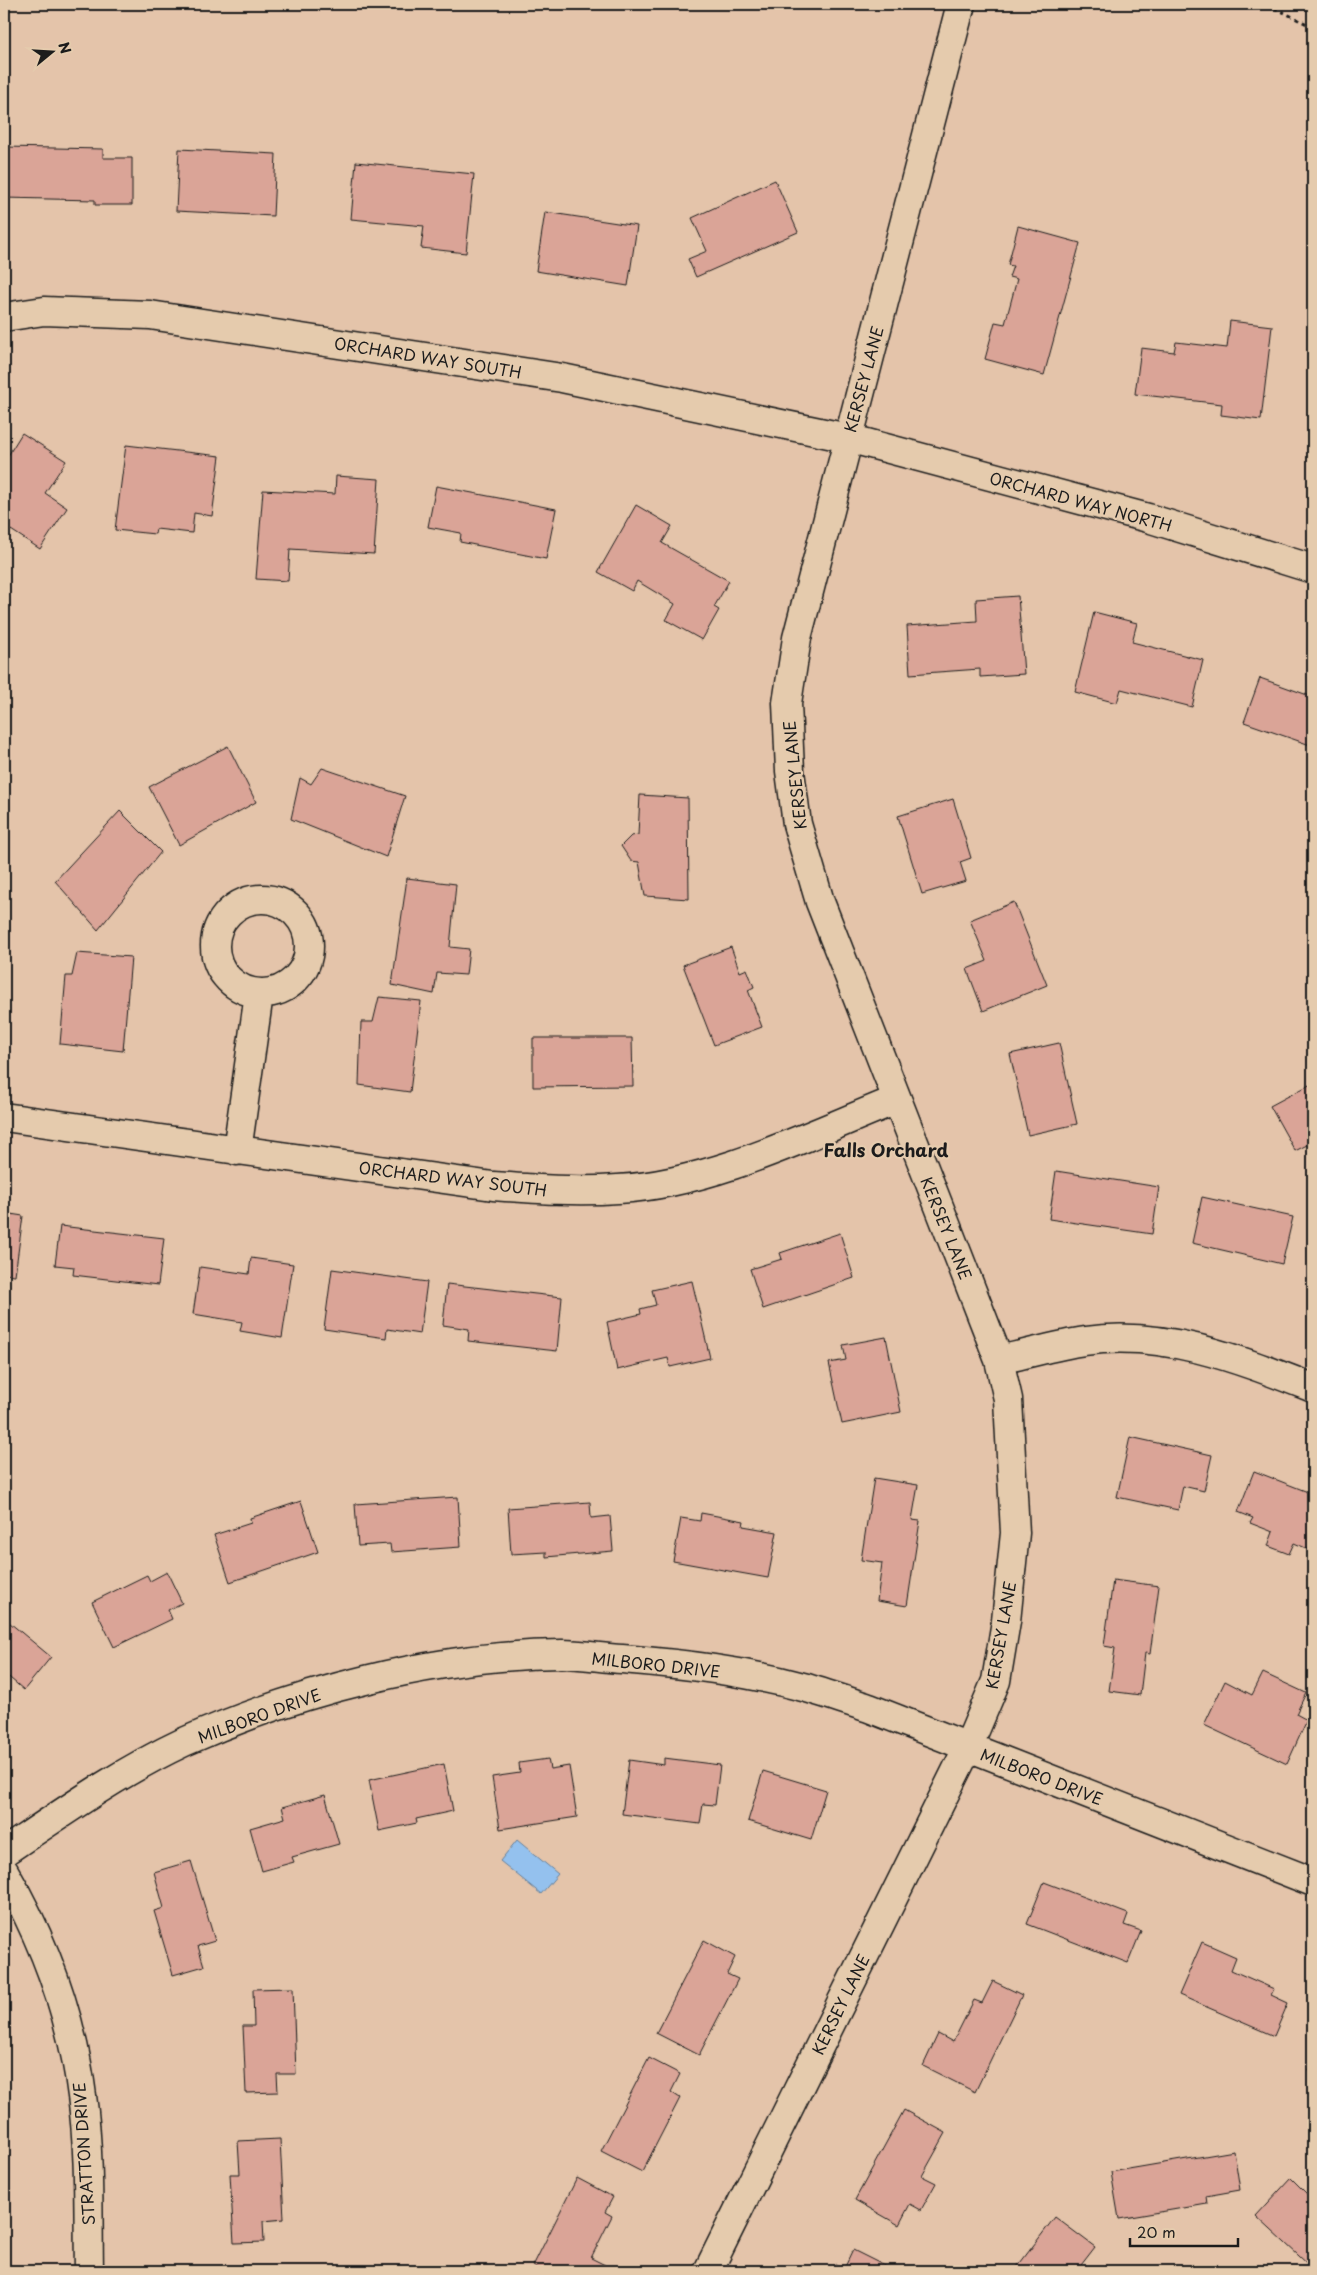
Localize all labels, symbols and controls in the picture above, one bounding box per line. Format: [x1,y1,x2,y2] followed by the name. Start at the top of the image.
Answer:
[28,28,78,78] north arrow
[53,39,77,56] text: N
[837,323,889,435] street label: KERSEY LANE
[332,330,524,384] street label: ORCHARD WAY SOUTH
[987,465,1175,537] street label: ORCHARD WAY NORTH
[776,719,812,831] street label: KERSEY LANE
[824,1136,948,1163] district label: Falls Orchard
[357,1155,549,1201] street label: ORCHARD WAY SOUTH
[915,1173,979,1283] street label: KERSEY LANE
[979,1579,1021,1691] street label: KERSEY LANE
[590,1645,722,1683] street label: MILBORO DRIVE
[194,1682,324,1748] street label: MILBORO DRIVE
[977,1742,1107,1810] street label: MILBORO DRIVE
[805,1950,875,2058] street label: KERSEY LANE
[66,2082,100,2226] street label: STRATTON DRIVE
[1130,2215,1237,2247] scale bar
[1137,2220,1176,2243] text: 20 m

